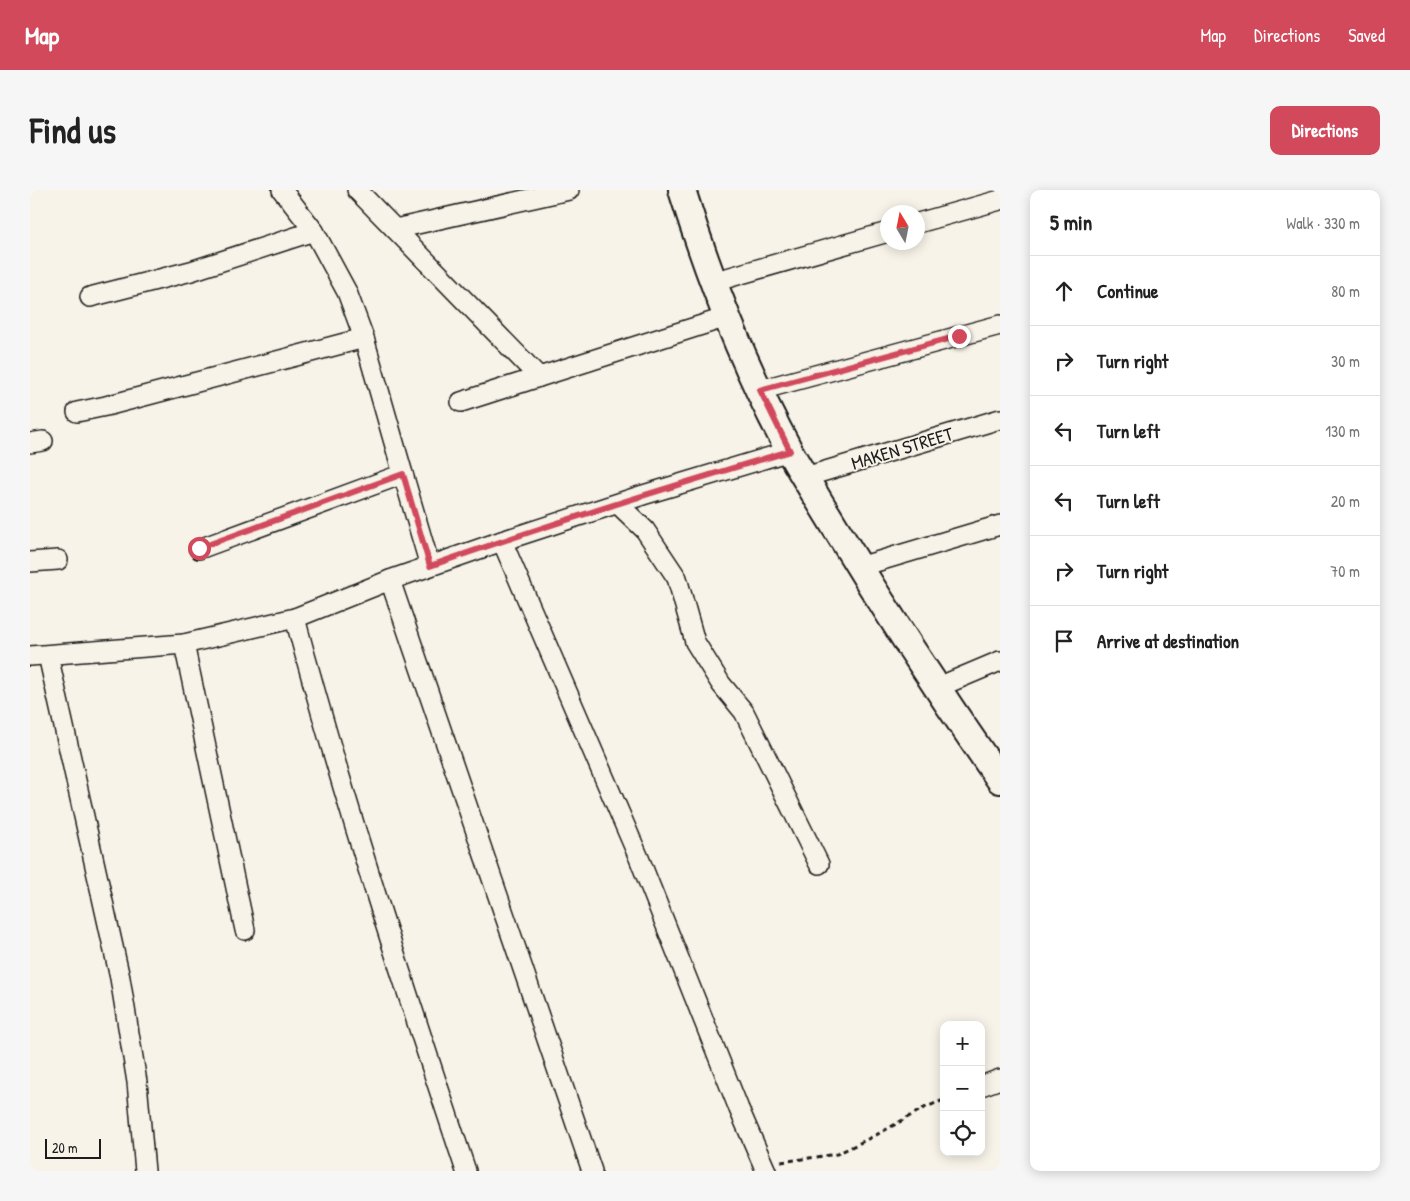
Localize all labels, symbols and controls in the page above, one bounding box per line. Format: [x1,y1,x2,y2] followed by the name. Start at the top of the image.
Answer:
[25,19,59,51] text: Map
[1201,23,1226,48] text: Map
[1254,23,1320,48] text: Directions
[1348,23,1385,48] text: Saved
[1270,106,1380,155] button: Directions
[30,107,116,154] text: Find us
[880,205,925,250] north arrow
[1050,208,1092,237] text: 5 min
[1286,212,1360,234] text: Walk · 330 m
[1050,277,1078,305] icon: ahead
[1097,278,1158,304] text: Continue
[1331,280,1360,302] text: 80 m
[948,325,971,348] route end
[1050,347,1078,375] icon: right
[1097,348,1168,374] text: Turn right
[1331,350,1360,372] text: 30 m
[1050,417,1078,445] icon: left
[1097,418,1160,444] text: Turn left
[848,420,957,476] street label: MAKEN STREET
[1325,420,1360,442] text: 130 m
[1050,487,1078,515] icon: left
[1097,488,1160,514] text: Turn left
[1331,490,1360,512] text: 20 m
[188,537,211,560] route start
[1050,557,1078,585] icon: right
[1097,558,1168,584] text: Turn right
[1330,560,1360,582] text: 70 m
[1050,627,1078,655] icon: arrive
[1097,628,1239,654] text: Arrive at destination
[940,1021,985,1156] map controls
[940,1021,985,1066] button: +
[940,1066,985,1111] button: −
[940,1111,985,1156] button: locate
[45,1136,101,1159] scale bar
[52,1138,78,1157] text: 20 m

